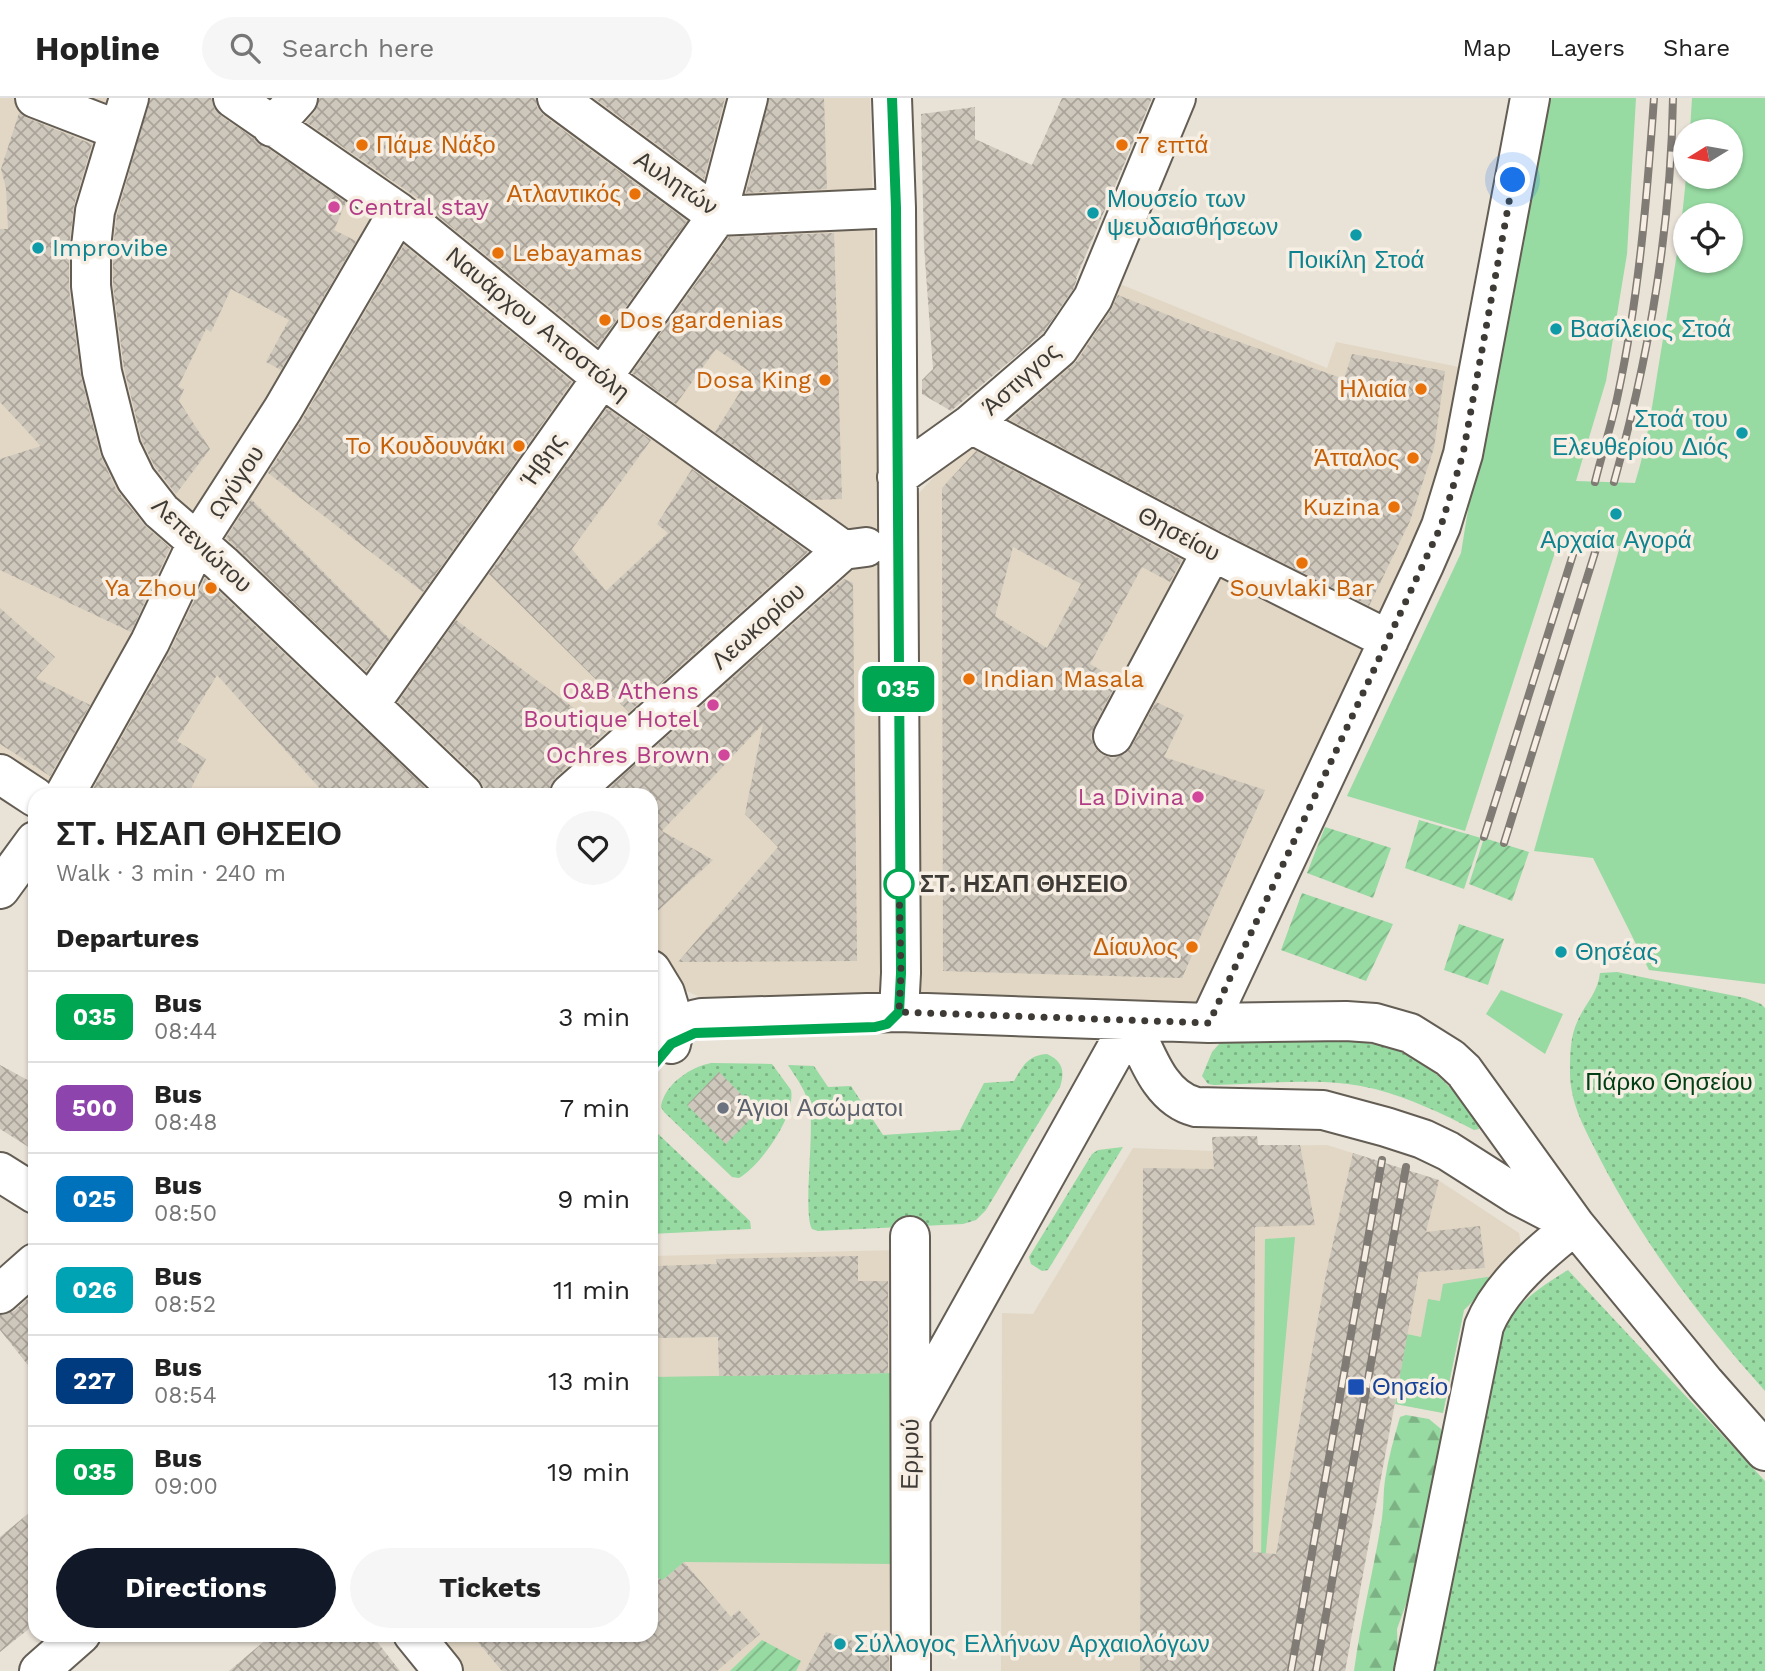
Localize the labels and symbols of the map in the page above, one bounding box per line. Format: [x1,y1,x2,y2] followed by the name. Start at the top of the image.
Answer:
[1673,119,1743,189] north arrow
[376,131,496,159] place label: Πάμε Νάξο
[1136,131,1208,159] place label: 7 επτά
[354,137,370,153] marker: Πάμε Νάξο
[1114,137,1130,153] marker: 7 επτά
[629,145,723,221] street label: Αυλητών
[1495,162,1530,197] your location
[507,180,621,208] place label: Ατλαντικός
[1107,185,1278,241] place label: Μουσείο των ψευδαισθήσεων
[627,186,643,202] marker: Ατλαντικός
[348,193,489,221] place label: Central stay
[326,199,342,215] marker: Central stay
[1085,205,1101,221] marker: Μουσείο των ψευδαισθήσεων
[1348,227,1364,243] marker: Ποικίλη Στοά
[52,234,168,262] place label: Improvibe
[512,239,643,267] place label: Lebayamas
[30,240,46,256] marker: Improvibe
[441,241,635,407] street label: Ναυάρχου Αποστόλη
[490,245,506,261] marker: Lebayamas
[1288,246,1425,274] place label: Ποικίλη Στοά
[619,306,784,334] place label: Dos gardenias
[597,312,613,328] marker: Dos gardenias
[1570,315,1731,343] place label: Βασίλειος Στοά
[1548,321,1564,337] marker: Βασίλειος Στοά
[976,337,1066,421] street label: Άστιγγος
[696,366,811,394] place label: Dosa King
[817,372,833,388] marker: Dosa King
[1339,375,1407,403] place label: Ηλιαία
[1413,381,1429,397] marker: Ηλιαία
[1552,405,1728,461] place label: Στοά του Ελευθερίου Διός
[1734,425,1750,441] marker: Στοά του Ελευθερίου Διός
[514,428,571,493] street label: Ήβης
[345,432,505,460] place label: To Κουδουνάκι
[511,438,527,454] marker: To Κουδουνάκι
[202,440,270,524] street label: Ωγύγου
[1314,444,1399,472] place label: Άτταλος
[1405,450,1421,466] marker: Άτταλος
[146,492,258,598] street label: Λεπενιώτου
[1302,493,1380,521] place label: Kuzina
[1386,499,1402,515] marker: Kuzina
[1133,501,1225,567] street label: Θησείου
[1608,506,1624,522] marker: Αρχαία Αγορά
[1540,526,1692,554] place label: Αρχαία Αγορά
[1294,555,1310,571] marker: Souvlaki Bar
[105,574,197,602] place label: Ya Zhou
[1229,574,1375,602] place label: Souvlaki Bar
[706,577,810,675] street label: Λεωκορίου
[203,580,219,596] marker: Ya Zhou
[983,665,1144,693] place label: Indian Masala
[858,666,938,712] line badge: 035
[961,671,977,687] marker: Indian Masala
[523,677,700,733] place label: O&B Athens Boutique Hotel
[705,697,721,713] marker: O&B Athens Boutique Hotel
[546,741,710,769] place label: Ochres Brown
[716,747,732,763] marker: Ochres Brown
[1078,783,1184,811] place label: La Divina
[1190,789,1206,805] marker: La Divina
[884,869,914,899] marker: ΣΤ. ΗΣΑΠ ΘΗΣΕΙΟ
[920,870,1128,898] place label: ΣΤ. ΗΣΑΠ ΘΗΣΕΙΟ
[1093,933,1178,961] place label: Δίαυλος
[1575,938,1658,966] place label: Θησέας
[1184,939,1200,955] marker: Δίαυλος
[1553,944,1569,960] marker: Θησέας
[1585,1068,1753,1096] park label: Πάρκο Θησείου
[737,1094,903,1122] place label: Άγιοι Ασώματοι
[715,1100,731,1116] marker: Άγιοι Ασώματοι
[1372,1373,1448,1401] place label: Θησείο
[1346,1377,1366,1397] marker: Θησείο
[895,1418,925,1490] street label: Ερμού
[854,1630,1210,1658] place label: Σύλλογος Ελλήνων Αρχαιολόγων
[832,1636,848,1652] marker: Σύλλογος Ελλήνων Αρχαιολόγων

